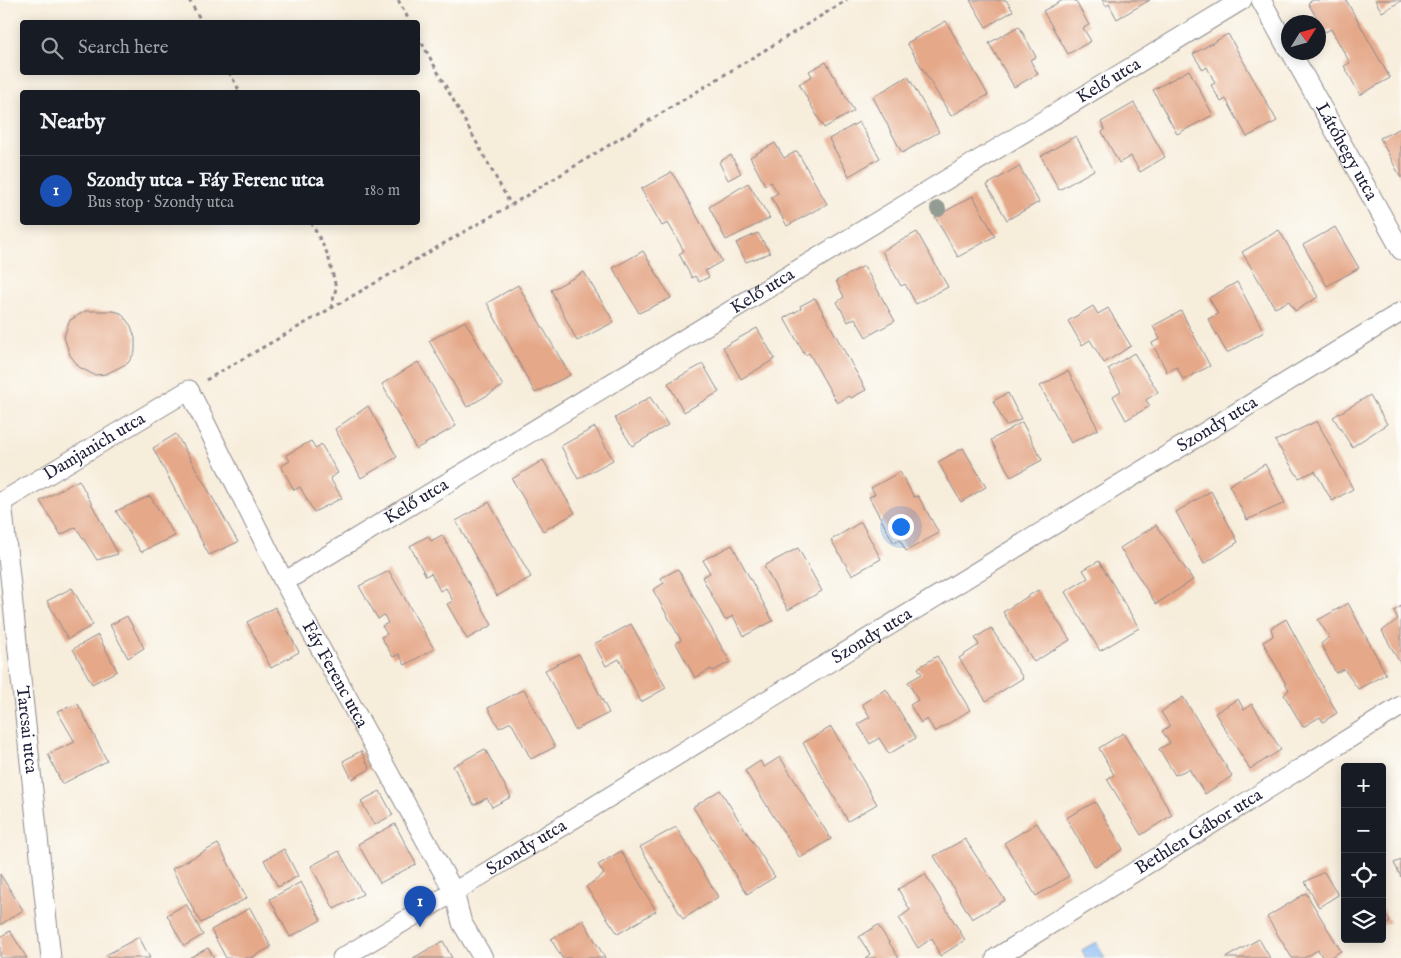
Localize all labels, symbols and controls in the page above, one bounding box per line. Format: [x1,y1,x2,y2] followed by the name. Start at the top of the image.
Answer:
[1281,15,1326,60] north arrow
[20,20,420,75] search box
[38,34,66,62] icon: search
[78,36,169,60] text: Search here
[1072,53,1145,109] street label: Kelő utca
[1310,99,1383,205] street label: Látóhegy utca
[40,109,105,136] text: Nearby
[87,169,324,193] text: Szondy utca - Fáy Ferenc utca
[53,181,59,201] text: 1
[364,181,400,201] text: 180 m
[87,193,234,213] text: Bus stop · Szondy utca
[726,263,799,319] street label: Kelő utca
[1173,391,1262,458] street label: Szondy utca
[39,407,150,486] street label: Damjanich utca
[380,473,453,530] street label: Kelő utca
[888,514,914,540] your location
[827,603,917,669] street label: Szondy utca
[296,617,373,732] street label: Fáy Ferenc utca
[10,685,43,775] street label: Tarcsai utca
[1341,763,1386,943] map controls
[1341,763,1386,808] button: +
[1131,783,1267,880] street label: Bethlen Gábor utca
[1341,808,1386,853] button: −
[482,814,571,881] street label: Szondy utca
[1341,853,1386,898] button: locate
[404,886,436,927] pin: 1
[1341,898,1386,943] button: layers

